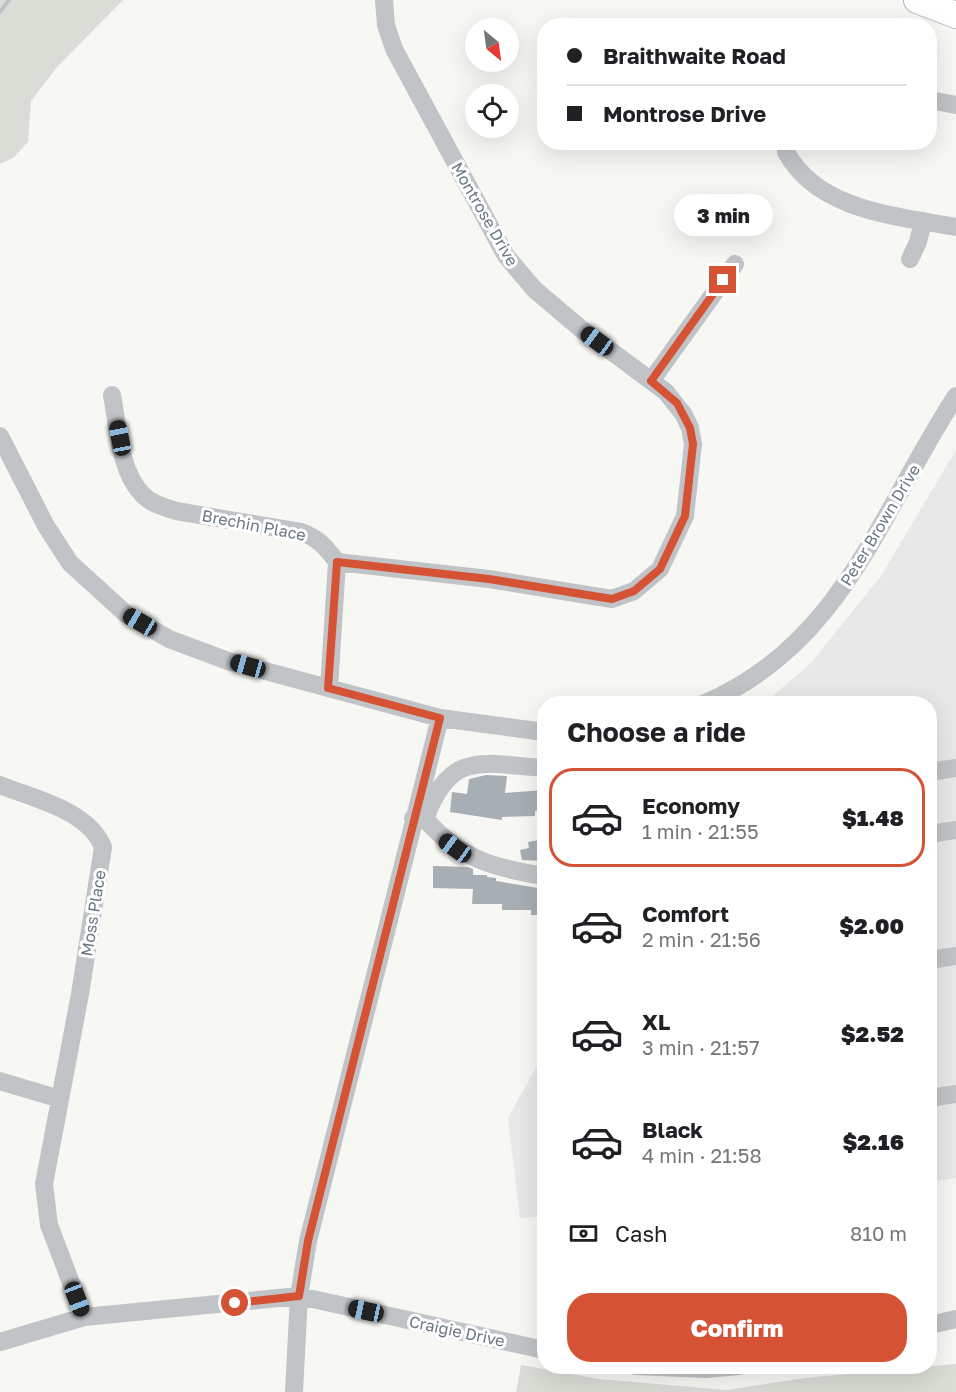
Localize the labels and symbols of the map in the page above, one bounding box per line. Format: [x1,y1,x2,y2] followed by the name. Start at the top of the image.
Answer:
[465,18,519,72] north arrow
[447,159,523,269] street label: Montrose Drive
[674,193,772,235] callout: 3 min
[709,266,736,293] route end
[577,323,617,359] car
[108,419,132,457] car
[836,461,924,589] street label: Peter Brown Drive
[200,505,308,545] street label: Brechin Place
[120,605,160,639] car
[228,652,268,680] car
[435,830,475,866] car
[76,868,110,958] street label: Moss Place
[62,1279,92,1319] car
[221,1289,248,1316] route start
[347,1298,385,1324] car
[407,1311,507,1351] street label: Craigie Drive

